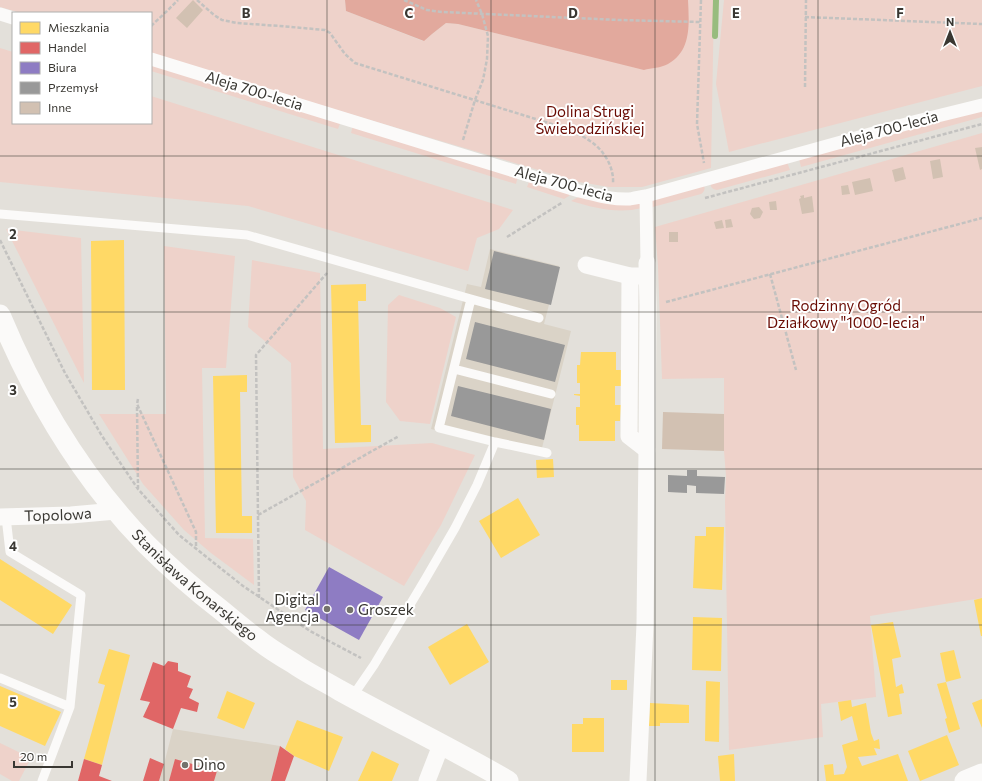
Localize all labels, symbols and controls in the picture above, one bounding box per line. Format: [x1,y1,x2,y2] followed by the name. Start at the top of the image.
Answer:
[242,5,251,21] text: B
[405,5,414,21] text: C
[568,5,578,21] text: D
[732,5,740,21] text: E
[896,5,904,21] text: F
[12,12,152,124] legend
[930,12,970,52] north arrow
[946,15,954,28] text: N
[48,20,109,34] text: Mieszkania
[48,40,86,54] text: Handel
[48,60,76,74] text: Biura
[203,67,305,113] street label: Aleja 700-lecia
[48,80,99,94] text: Przemysł
[48,100,71,114] text: Inne
[535,102,645,137] park label: Dolina Strugi Świebodzińskiej
[838,106,940,150] street label: Aleja 700-lecia
[513,161,615,205] street label: Aleja 700-lecia
[9,226,17,242] text: 2
[767,296,925,331] park label: Rodzinny Ogród Działkowy "1000-lecia"
[9,382,17,398] text: 3
[24,503,92,524] street label: Topolowa
[129,525,262,644] street label: Stanisława Konarskiego
[9,538,17,554] text: 4
[265,590,319,625] place label: Digital Agencja
[358,600,414,618] place label: Groszek
[322,604,332,614] marker: Digital Agencja
[345,605,355,615] marker: Groszek
[9,694,17,710] text: 5
[14,743,72,769] scale bar
[20,749,47,763] text: 20 m
[193,755,225,773] place label: Dino
[180,760,190,770] marker: Dino

